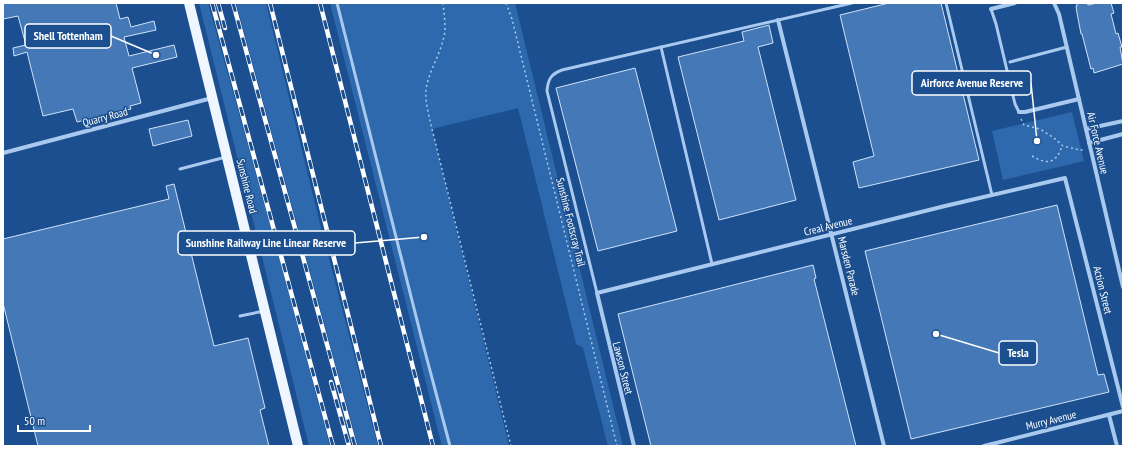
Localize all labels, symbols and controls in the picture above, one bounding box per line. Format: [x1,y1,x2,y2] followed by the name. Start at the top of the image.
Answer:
[25,24,111,48] callout: Shell Tottenham
[33,28,103,43] text: Shell Tottenham
[912,71,1031,95] callout: Airforce Avenue Reserve
[920,75,1023,90] text: Airforce Avenue Reserve
[81,104,129,130] street label: Quarry Road
[1084,111,1112,176] street label: Air Force Avenue
[233,157,261,215] street label: Sunshine Road
[553,176,589,268] street label: Sunshine Footscray Trail
[802,213,854,239] street label: Creal Avenue
[178,231,355,255] callout: Sunshine Railway Line Linear Reserve
[186,235,346,250] text: Sunshine Railway Line Linear Reserve
[835,235,863,297] street label: Marsden Parade
[1090,264,1116,316] street label: Action Street
[610,340,636,396] street label: Lawson Street
[999,341,1037,365] callout: Tesla
[1007,345,1029,360] text: Tesla
[18,407,90,433] scale bar
[1024,407,1078,433] street label: Murry Avenue
[24,413,45,428] text: 50 m

